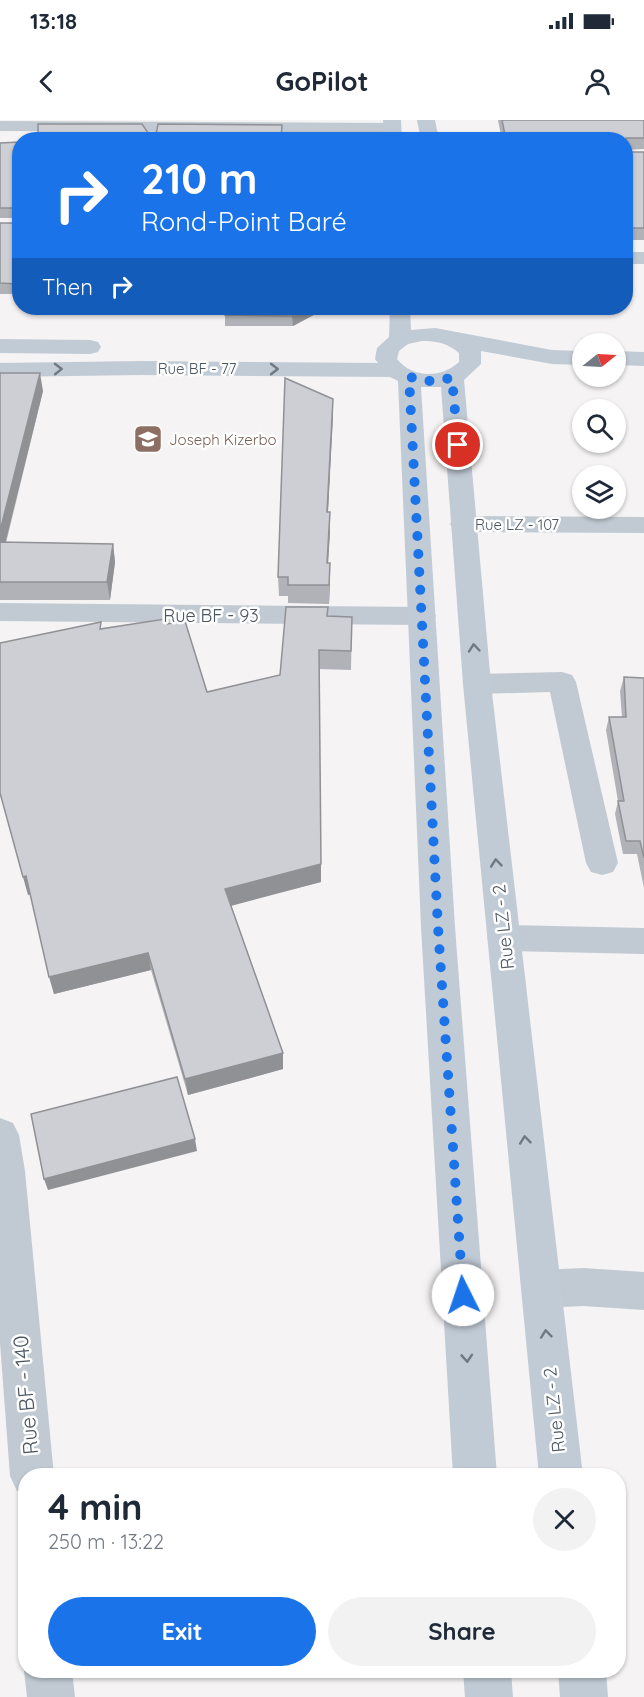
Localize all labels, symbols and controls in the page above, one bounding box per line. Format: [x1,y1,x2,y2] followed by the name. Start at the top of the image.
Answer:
[30,7,77,35] text: 13:18
[275,64,369,98] text: GoPilot
[30,65,63,98] icon: back
[581,65,614,98] icon: person
[141,152,258,205] text: 210 m
[42,156,120,234] icon: right
[141,204,347,238] text: Rond-Point Baré
[105,270,138,303] icon: right
[42,273,93,301] text: Then
[572,333,626,387] north arrow
[572,333,626,519] map controls
[158,359,237,378] street label: Rue BF - 77
[54,363,63,375] one-way arrow
[270,363,279,375] one-way arrow
[572,399,626,453] button: search
[432,419,483,470] pin
[132,423,164,455] school or university icon: Joseph Kizerbo
[441,428,474,461] icon: arrive
[169,430,277,449] place label: Joseph Kizerbo
[572,465,626,519] button: layers
[475,515,559,534] street label: Rue LZ - 107
[163,604,259,627] street label: Rue BF - 93
[468,644,481,653] one-way arrow
[490,858,503,868] one-way arrow
[487,883,519,971] street label: Rue LZ - 2
[519,1136,532,1145] one-way arrow
[431,1263,495,1327] position arrow
[540,1330,553,1339] one-way arrow
[7,1334,43,1456] street label: Rue BF - 140
[460,1354,473,1363] one-way arrow
[538,1366,570,1454] street label: Rue LZ - 2
[48,1484,142,1529] text: 4 min
[533,1488,596,1551] button: close
[48,1529,164,1554] text: 250 m · 13:22
[48,1597,316,1666] button: Exit
[328,1597,596,1666] button: Share

